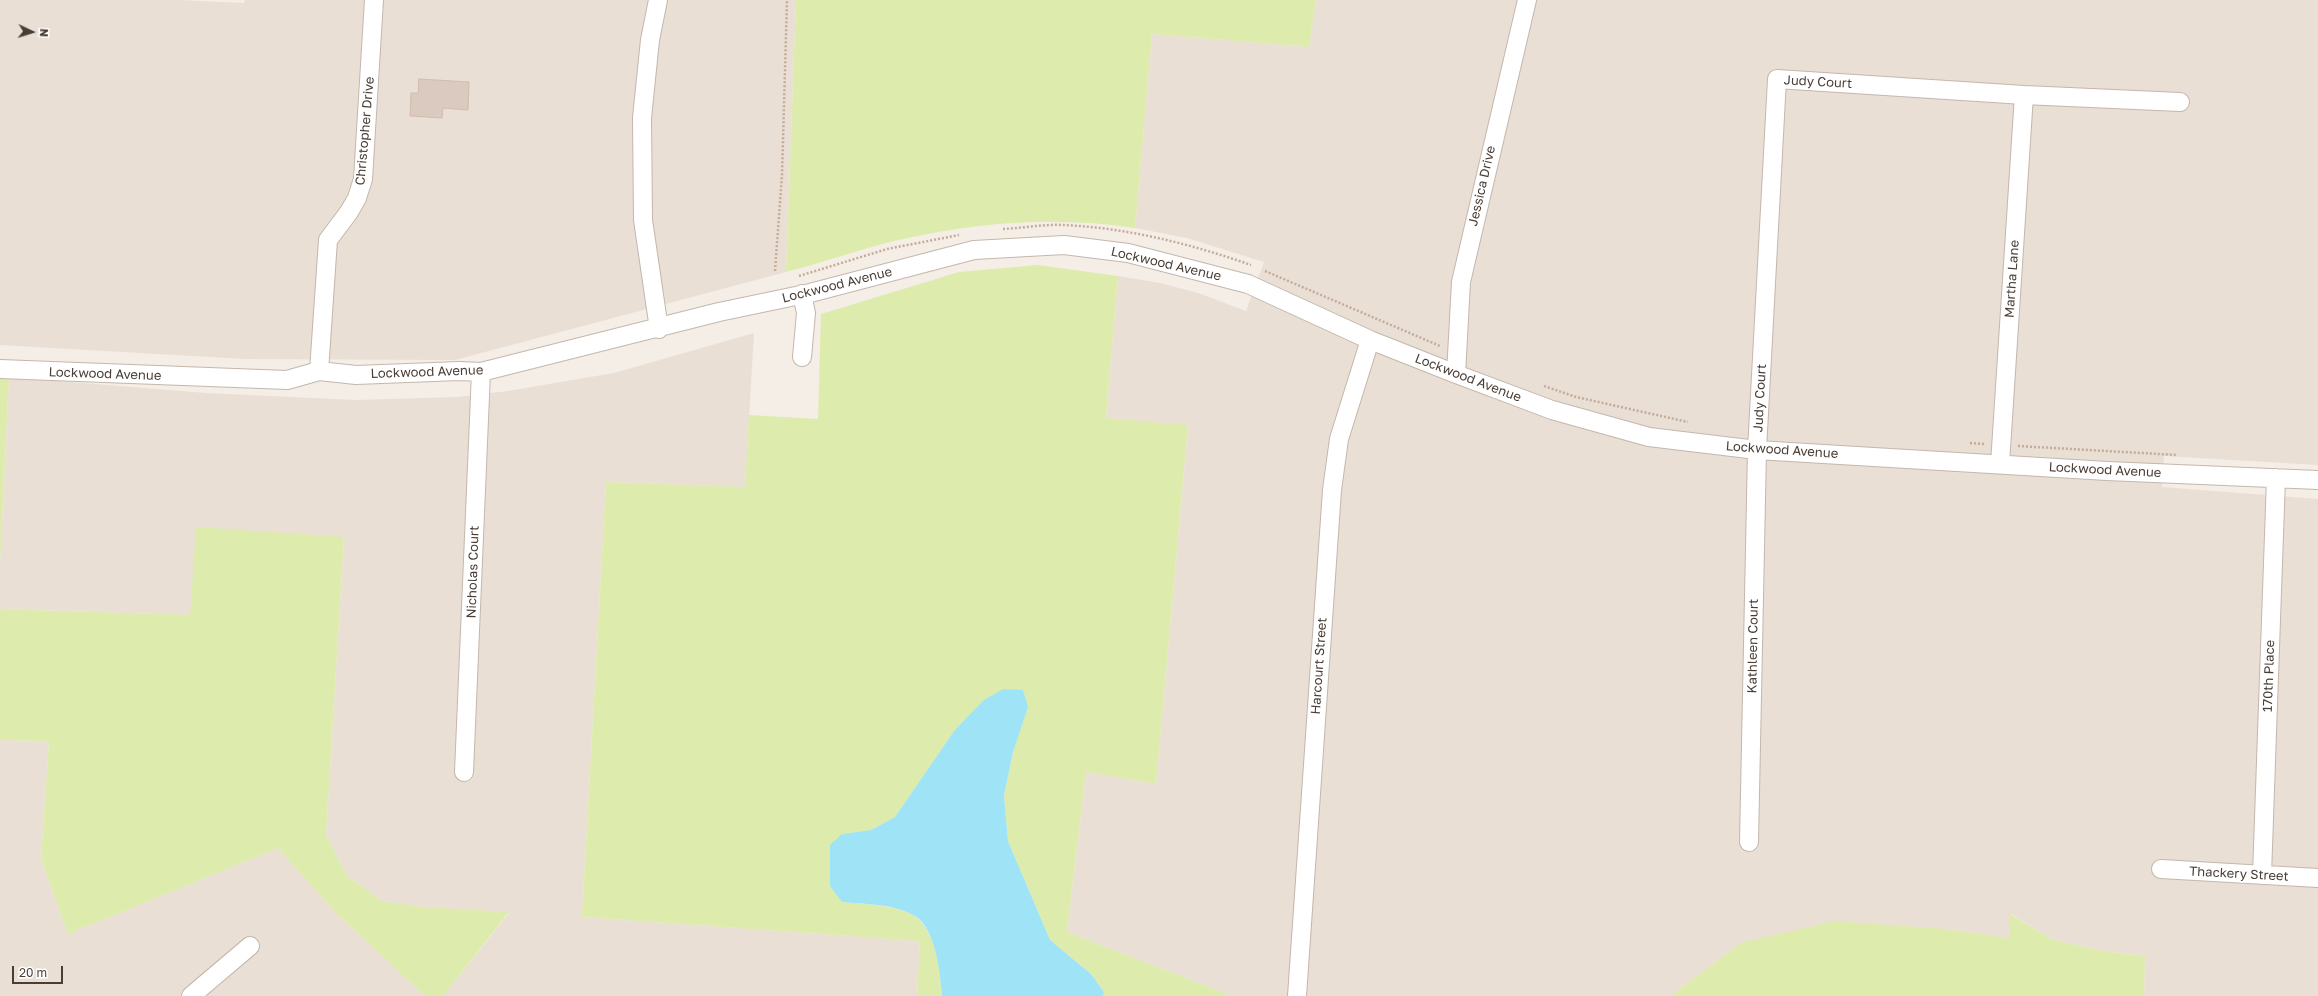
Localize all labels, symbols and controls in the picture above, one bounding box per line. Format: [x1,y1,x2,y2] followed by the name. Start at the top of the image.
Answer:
[12,12,52,52] north arrow
[38,28,51,38] text: N
[1783,72,1853,92] street label: Judy Court
[352,76,378,186] street label: Christopher Drive
[1465,144,1499,228] street label: Jessica Drive
[2001,240,2023,318] street label: Martha Lane
[1109,244,1223,284] street label: Lockwood Avenue
[780,264,894,306] street label: Lockwood Avenue
[1413,351,1523,405] street label: Lockwood Avenue
[370,362,484,382] street label: Lockwood Avenue
[1750,363,1770,433] street label: Judy Court
[48,364,162,384] street label: Lockwood Avenue
[1725,438,1839,462] street label: Lockwood Avenue
[2048,459,2162,481] street label: Lockwood Avenue
[464,525,482,619] street label: Nicholas Court
[1744,599,1762,693] street label: Kathleen Court
[1308,617,1330,715] street label: Harcourt Street
[2260,640,2278,712] street label: 170th Place
[2189,864,2289,884] street label: Thackery Street
[14,958,65,984] scale bar
[19,965,47,980] text: 20 m

